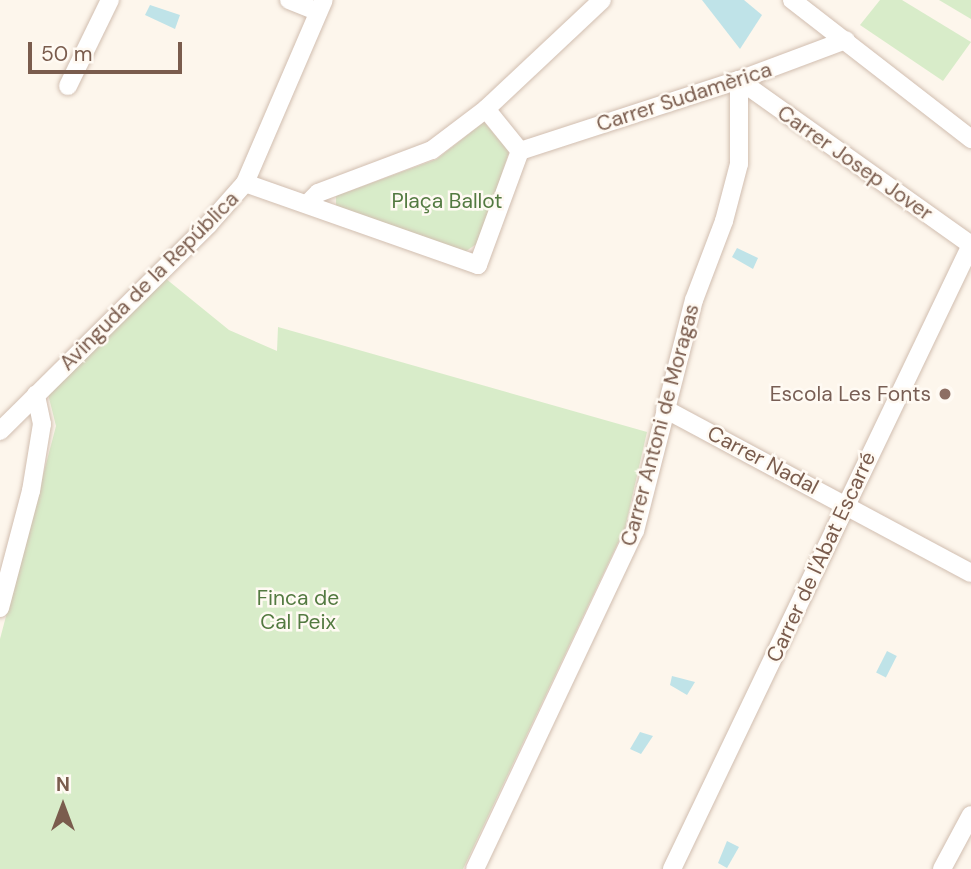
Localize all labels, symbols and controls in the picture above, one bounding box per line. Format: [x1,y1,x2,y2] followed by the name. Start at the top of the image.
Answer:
[32,28,186,72] scale bar
[41,40,92,68] text: 50 m
[593,57,775,137] street label: Carrer Sudamèrica
[773,100,937,226] street label: Carrer Josep Jover
[54,186,244,376] street label: Avinguda de la República
[391,188,503,214] park label: Plaça Ballot
[616,301,704,549] street label: Carrer Antoni de Moragas
[770,381,931,407] place label: Escola Les Fonts
[937,386,953,402] marker: Escola Les Fonts
[703,420,823,500] street label: Carrer Nadal
[761,448,881,666] street label: Carrer de l'Abat Escarré
[257,585,339,635] park label: Finca de Cal Peix
[28,771,98,841] north arrow
[56,772,70,797] text: N

